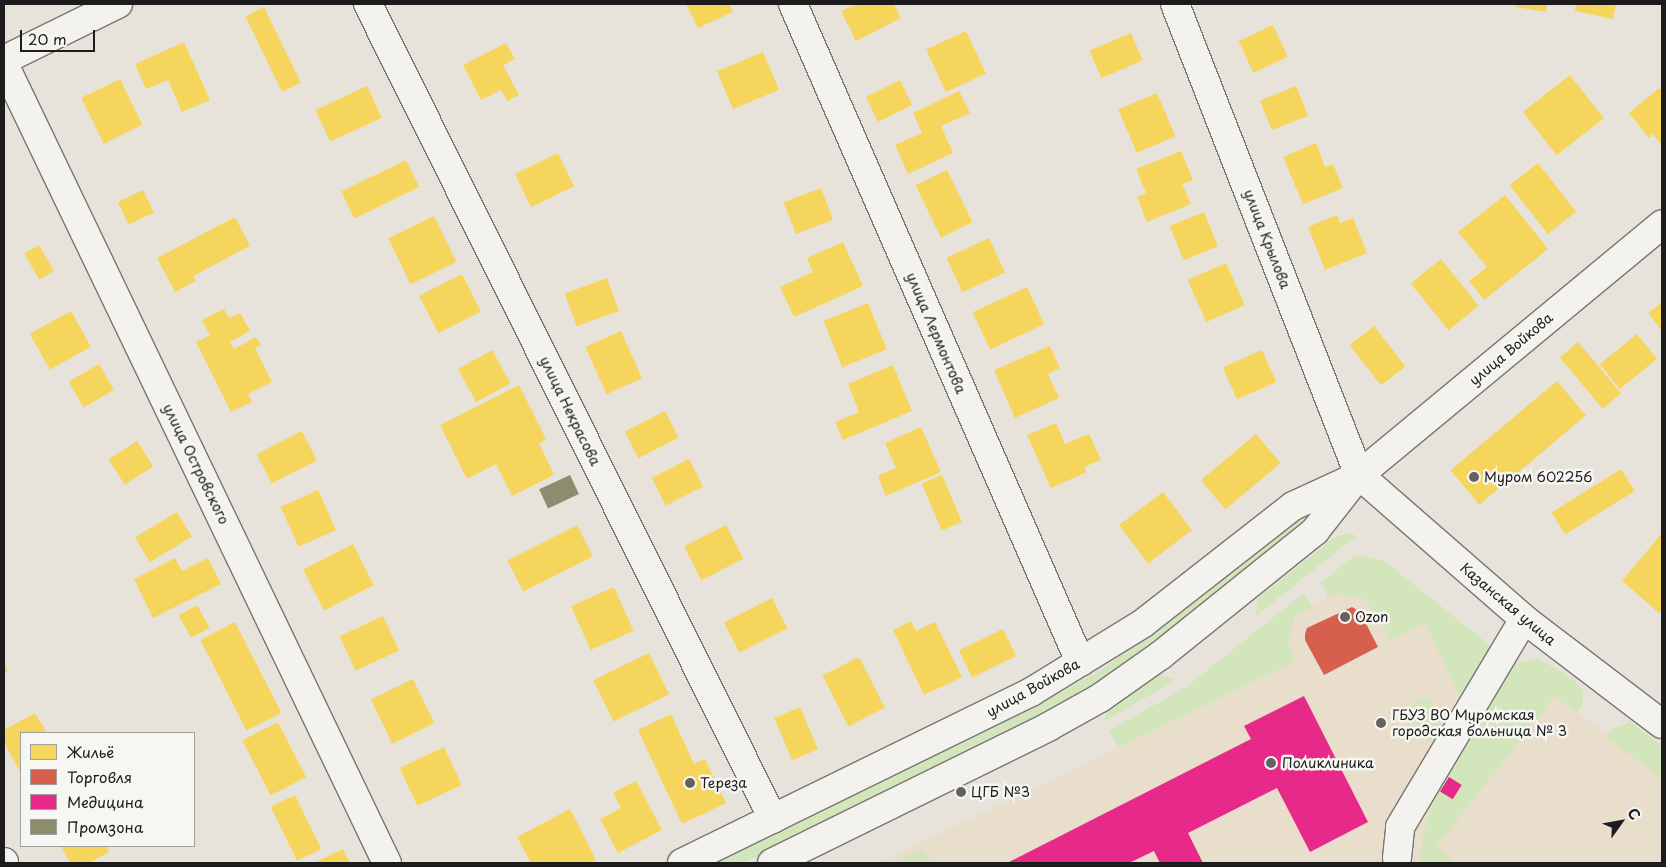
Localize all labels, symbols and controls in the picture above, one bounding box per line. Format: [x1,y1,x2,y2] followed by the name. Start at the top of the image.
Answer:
[22,20,98,52] scale bar
[28,27,67,50] text: 20 m
[1240,187,1294,291] street label: улица Крылова
[903,270,969,396] street label: улица Лермонтова
[1466,309,1556,389] street label: улица Войкова
[536,353,604,469] street label: улица Некрасова
[159,401,233,527] street label: улица Островского
[1484,469,1593,485] place label: Муром 602256
[1468,471,1480,483] marker: Муром 602256
[1457,559,1559,649] street label: Казанская улица
[1355,609,1388,625] place label: Ozon
[1339,611,1351,623] marker: Ozon
[983,655,1083,721] street label: улица Войкова
[1392,707,1567,740] place label: ГБУЗ ВО Муромская городская больница № 3
[1374,716,1388,730] marker: ГБУЗ ВО Муромская городская больница № 3
[20,732,195,847] legend
[67,740,114,763] text: Жильё
[1282,755,1374,771] place label: Поликлиника
[1264,756,1278,770] marker: Поликлиника
[67,765,132,788] text: Торговля
[700,775,747,791] place label: Тереза
[684,777,696,789] marker: Тереза
[971,784,1030,800] place label: ЦГБ №3
[955,786,967,798] marker: ЦГБ №3
[67,790,144,813] text: Медицина
[1596,797,1646,847] north arrow
[1622,804,1646,824] text: С
[67,815,143,838] text: Промзона

